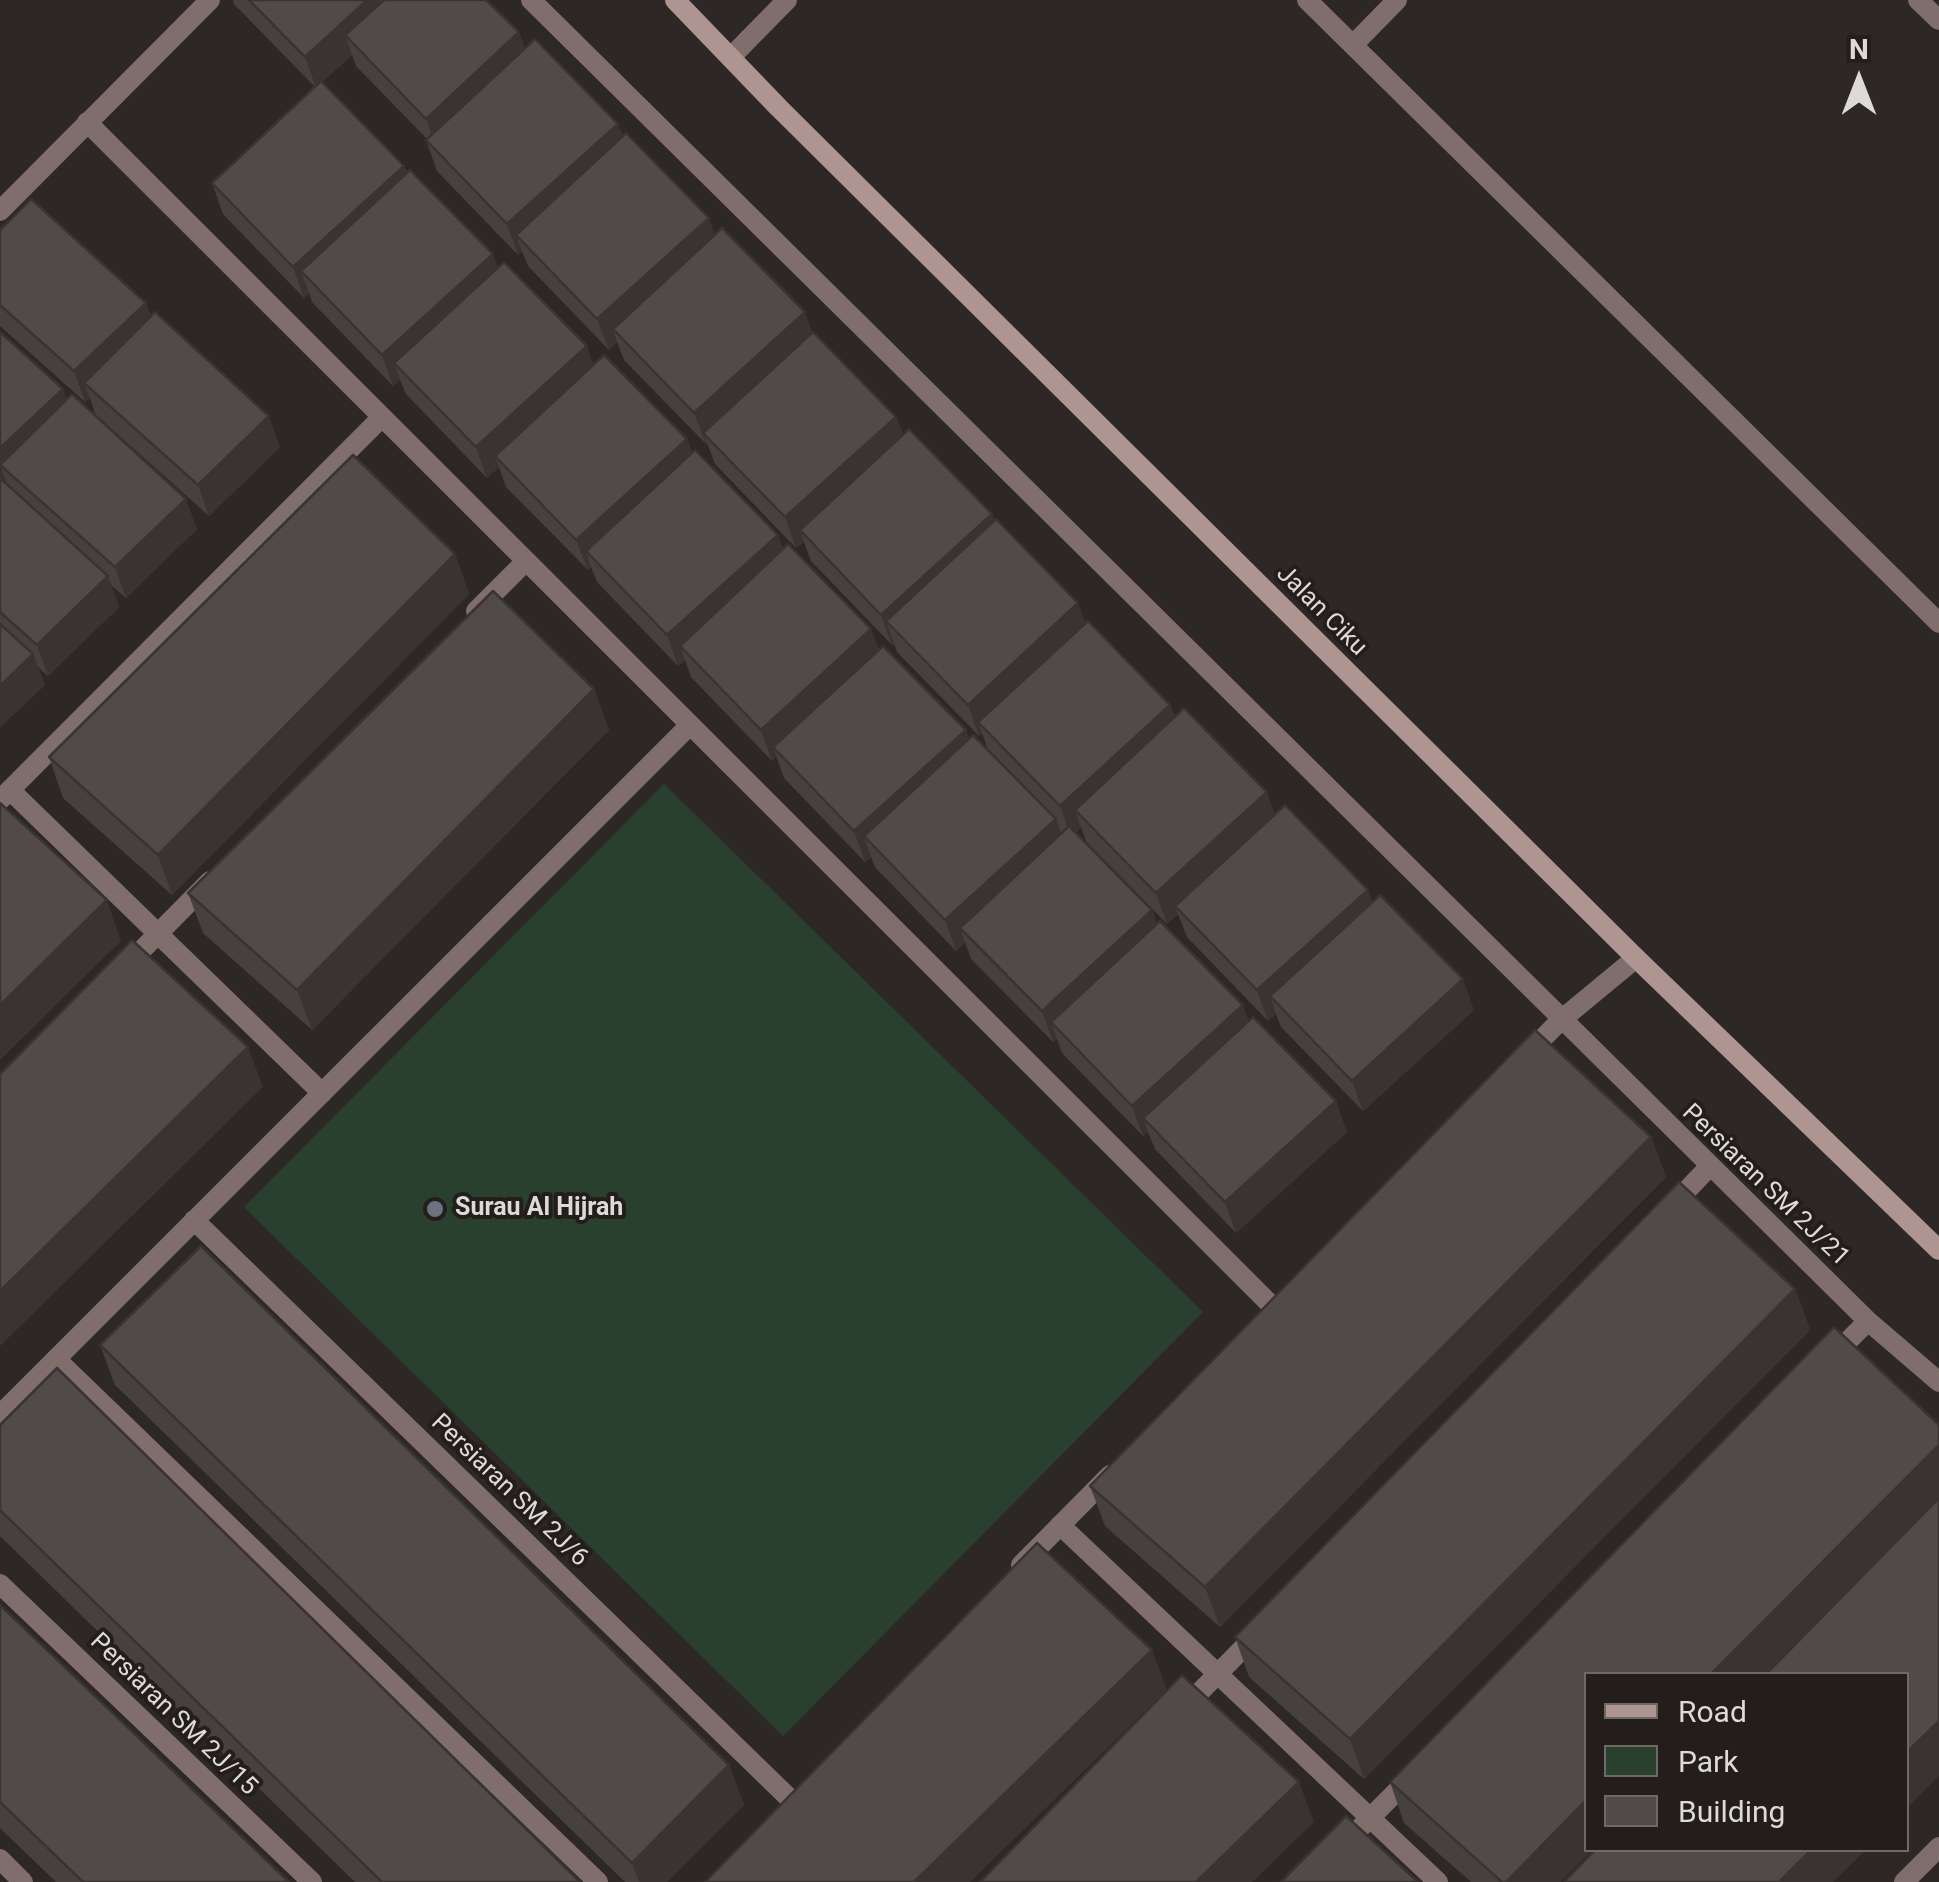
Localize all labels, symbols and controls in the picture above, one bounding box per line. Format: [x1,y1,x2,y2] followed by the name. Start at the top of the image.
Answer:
[1809,30,1909,130] north arrow
[1849,33,1869,66] text: N
[1269,559,1373,663] street label: Jalan Ciku
[1675,1099,1855,1273] street label: Persiaran SM 2J/21
[455,1194,623,1224] place label: Surau Al Hijrah
[424,1198,446,1220] marker: Surau Al Hijrah
[424,1408,594,1574] street label: Persiaran SM 2J/6
[83,1628,263,1802] street label: Persiaran SM 2J/15
[1584,1672,1909,1852] legend
[1678,1694,1747,1729] text: Road
[1678,1744,1738,1779] text: Park
[1678,1794,1785,1829] text: Building

